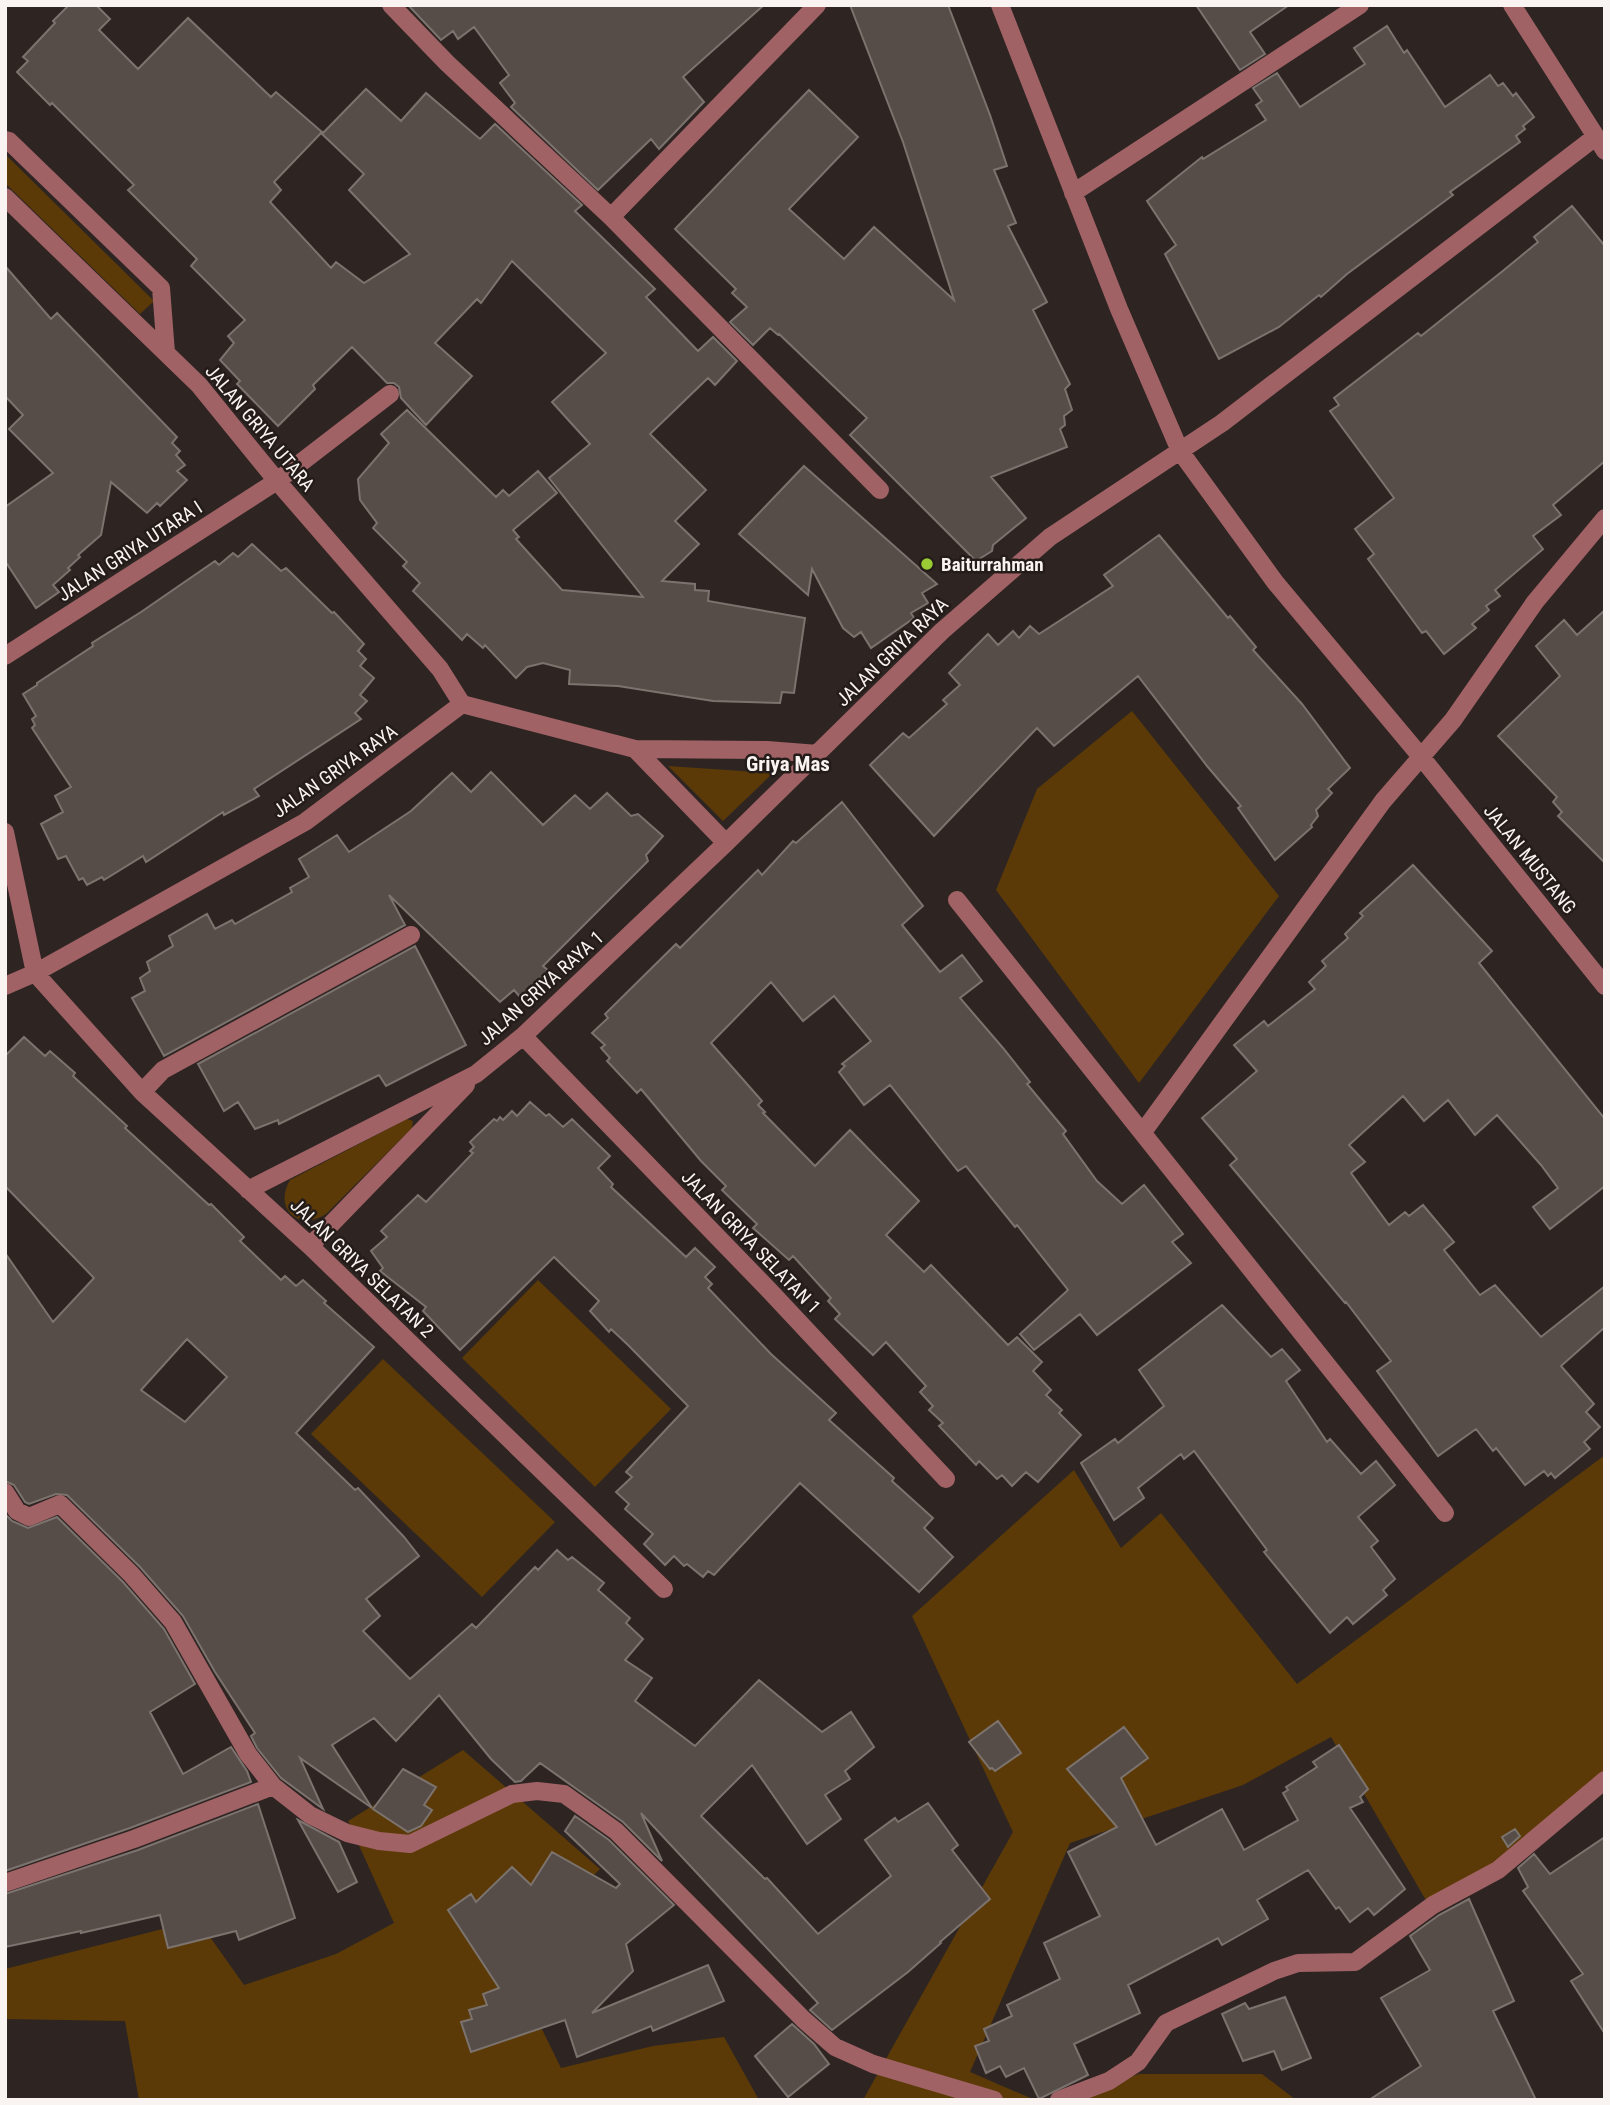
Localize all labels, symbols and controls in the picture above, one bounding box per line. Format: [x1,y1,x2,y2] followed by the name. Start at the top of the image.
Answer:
[200,360,320,496] street label: JALAN GRIYA UTARA
[54,496,206,606] street label: JALAN GRIYA UTARA I
[941,553,1044,576] place label: Baiturrahman
[919,556,935,572] marker: Baiturrahman
[831,593,953,711] street label: JALAN GRIYA RAYA
[268,719,402,822] street label: JALAN GRIYA RAYA
[746,752,830,776] district label: Griya Mas
[1479,800,1581,918] street label: JALAN MUSTANG
[474,926,608,1050] street label: JALAN GRIYA RAYA 1
[677,1166,825,1318] street label: JALAN GRIYA SELATAN 1
[286,1194,438,1342] street label: JALAN GRIYA SELATAN 2

